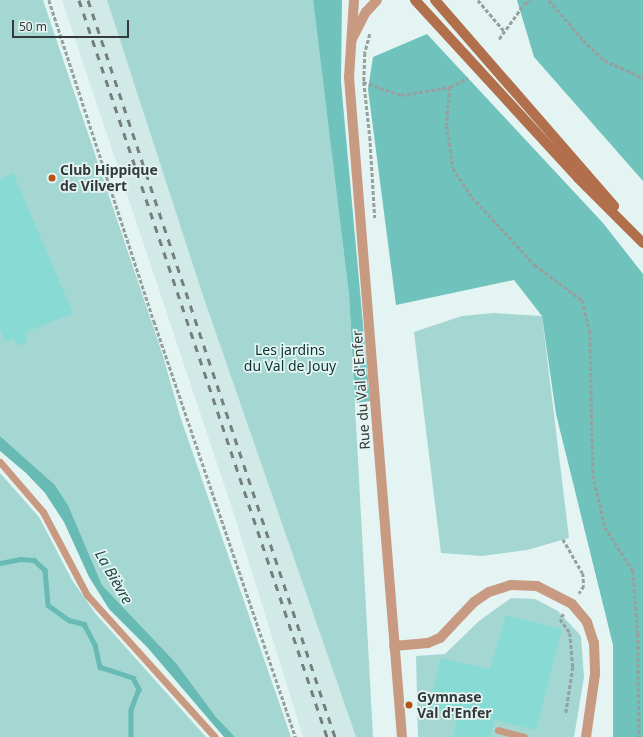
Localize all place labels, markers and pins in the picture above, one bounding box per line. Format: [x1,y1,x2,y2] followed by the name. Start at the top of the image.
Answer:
[60,162,158,194] place label: Club Hippique de Vilvert
[47,173,57,183] marker: Club Hippique de Vilvert
[417,689,492,722] place label: Gymnase Val d'Enfer
[404,700,414,710] marker: Gymnase Val d'Enfer

